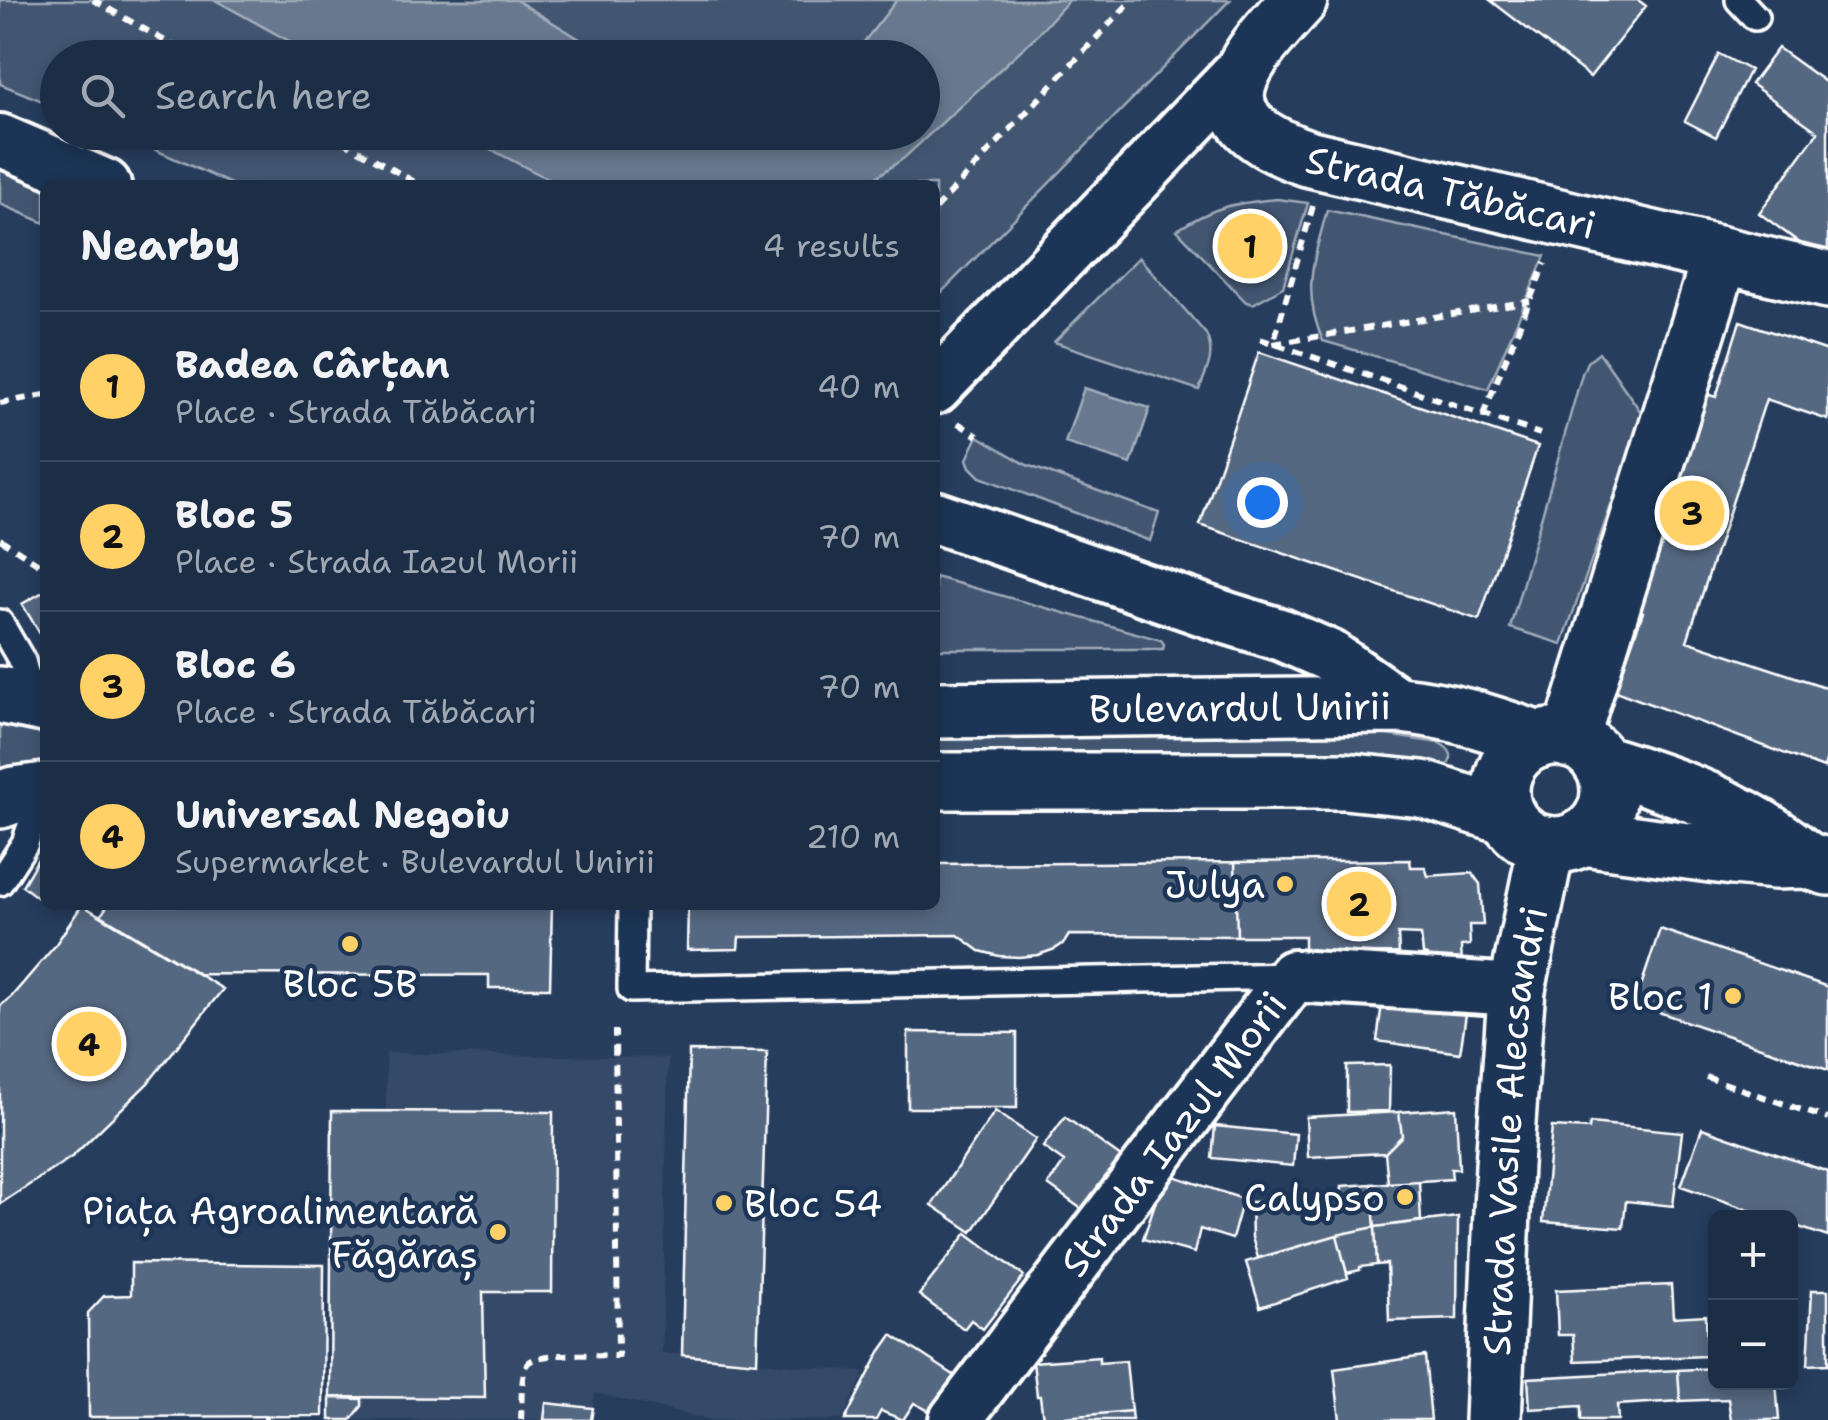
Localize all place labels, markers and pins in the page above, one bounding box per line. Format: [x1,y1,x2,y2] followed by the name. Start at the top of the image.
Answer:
[1218,208,1282,284] pin: 1
[1660,476,1724,550] pin: 3
[1165,859,1265,910] place label: Julya
[1326,866,1392,942] pin: 2
[1274,873,1296,895] marker: Julya
[339,933,361,955] marker: Bloc 5B
[282,958,418,1009] place label: Bloc 5B
[1608,971,1713,1022] place label: Bloc 1
[1722,985,1744,1007] marker: Bloc 1
[56,1006,122,1082] pin: 4
[1244,1172,1385,1223] place label: Calypso
[744,1178,882,1229] place label: Bloc 54
[82,1185,478,1281] place label: Piața Agroalimentară Făgăraș
[1394,1186,1416,1208] marker: Calypso
[713,1192,735,1214] marker: Bloc 54
[487,1221,509,1243] marker: Piața Agroalimentară Făgăraș

